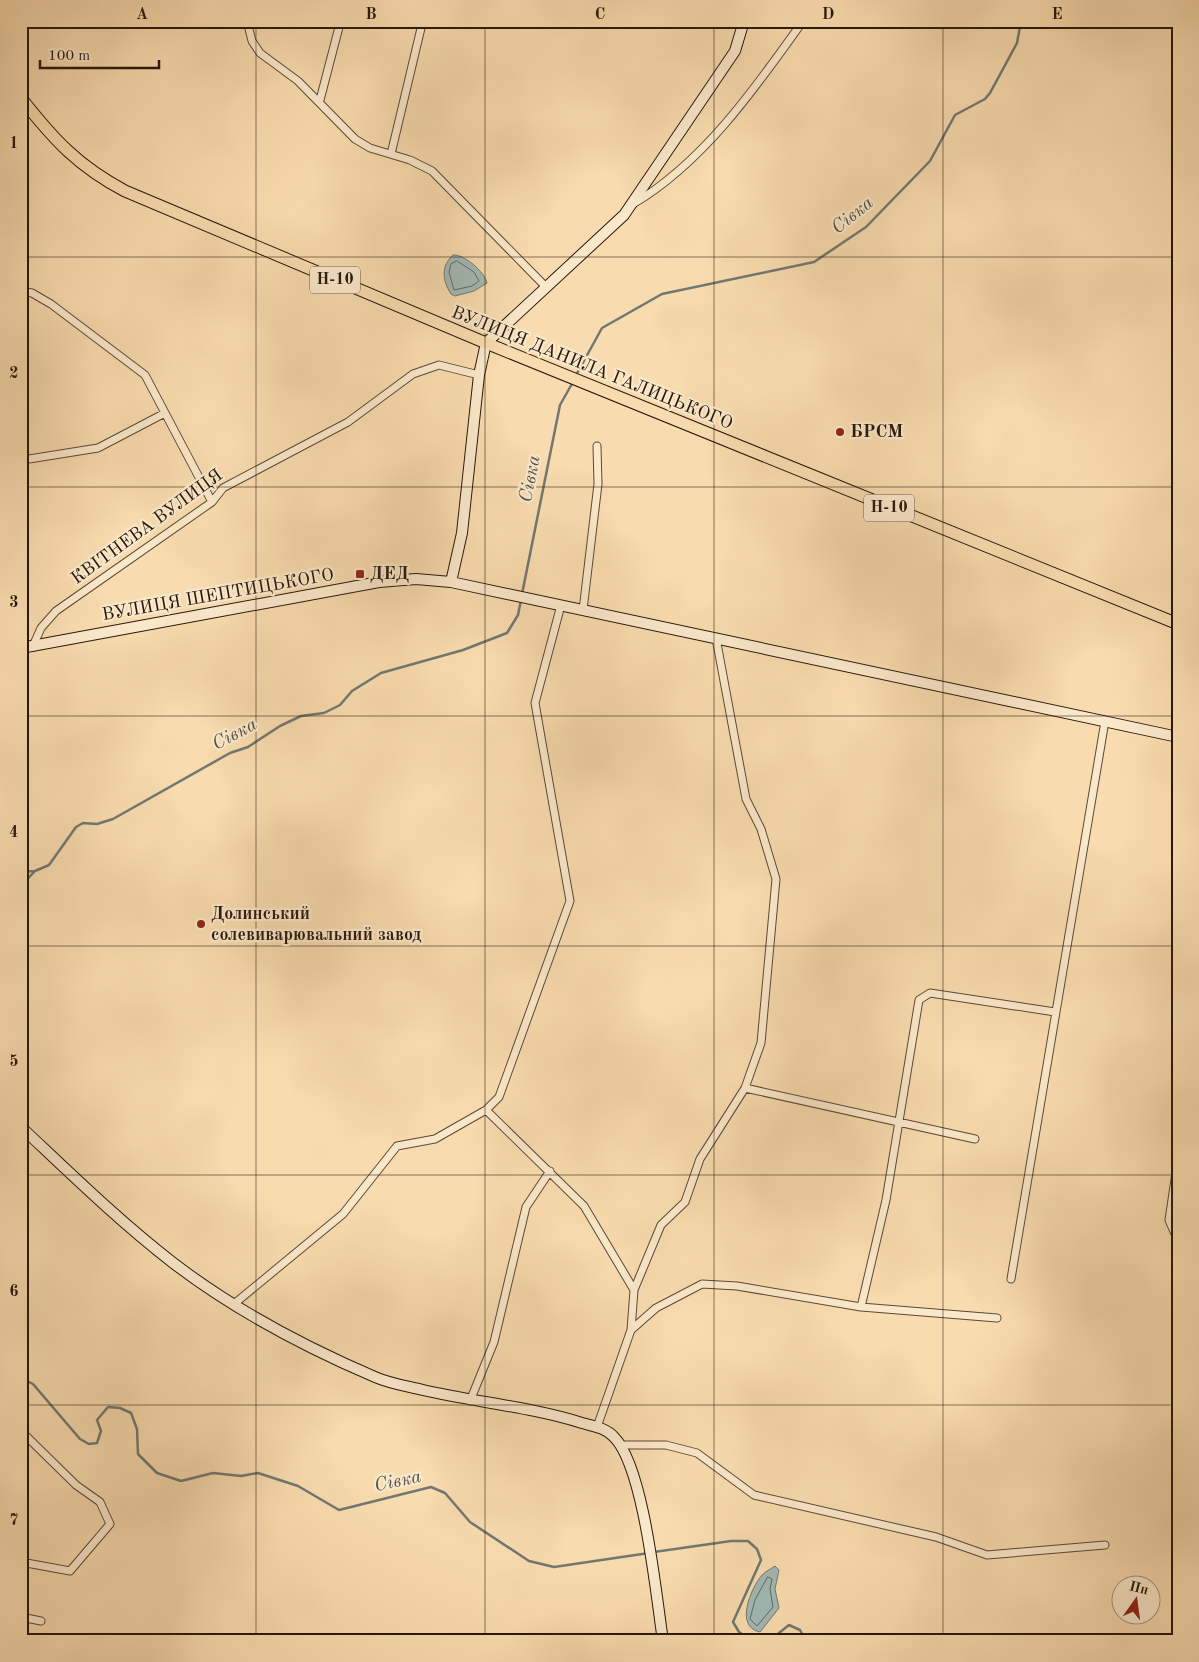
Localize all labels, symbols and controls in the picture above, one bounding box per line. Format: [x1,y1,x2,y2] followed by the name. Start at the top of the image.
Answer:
[136,7,148,23] text: A
[365,7,377,23] text: B
[595,7,605,23] text: C
[822,7,834,23] text: D
[1051,7,1063,23] text: E
[40,38,159,70] scale bar
[48,49,90,64] text: 100 m
[9,136,19,152] text: 1
[828,194,878,238] water label: Сівка
[310,266,360,294] road number: Н-10
[449,303,735,433] street label: ВУЛИЦЯ ДАНИЛА ГАЛИЦЬКОГО
[9,366,19,382] text: 2
[850,423,903,441] place label: БРСМ
[834,426,846,438] marker: БРСМ
[517,454,545,504] water label: Сівка
[68,466,226,588] street label: КВІТНЕВА ВУЛИЦЯ
[864,494,914,522] road number: Н-10
[370,565,409,583] place label: ДЕД
[101,566,335,624] street label: ВУЛИЦЯ ШЕПТИЦЬКОГО
[354,568,366,580] marker: ДЕД
[9,595,19,611] text: 3
[209,715,261,755] water label: Сівка
[9,825,19,841] text: 4
[211,905,422,944] place label: Долинський солевиварювальний завод
[195,918,207,930] marker: Долинський солевиварювальний завод
[9,1054,19,1070] text: 5
[9,1284,19,1300] text: 6
[373,1468,423,1496] water label: Сівка
[9,1513,19,1529] text: 7
[1112,1574,1162,1624] north arrow
[1128,1579,1150,1597] text: Пн

